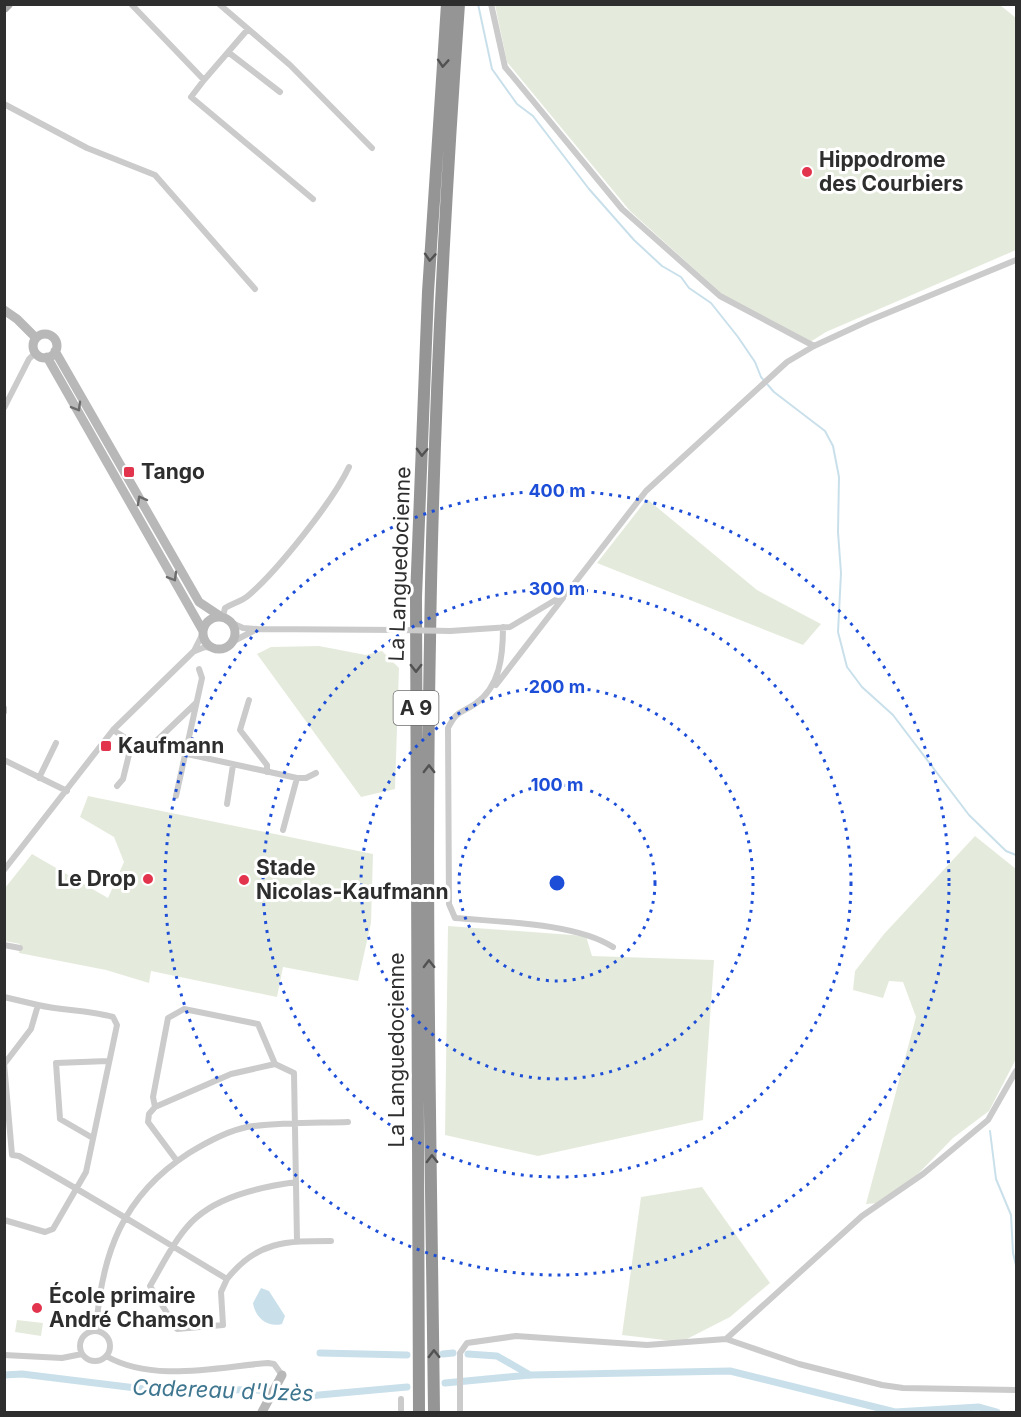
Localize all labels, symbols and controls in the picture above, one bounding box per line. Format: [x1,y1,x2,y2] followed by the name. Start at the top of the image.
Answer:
[436,58,449,67] one-way arrow
[819,147,964,196] place label: Hippodrome des Courbiers
[800,165,814,179] marker: Hippodrome des Courbiers
[424,253,437,262] one-way arrow
[70,401,81,412] one-way arrow
[416,448,428,457] one-way arrow
[141,459,205,484] place label: Tango
[122,465,136,479] marker: Tango
[384,466,415,662] street label: La Languedocienne
[528,480,586,501] text: 400 m
[137,496,148,506] one-way arrow
[166,571,177,581] one-way arrow
[529,578,585,599] text: 300 m
[410,664,422,673] one-way arrow
[529,676,585,697] text: 200 m
[394,691,438,725] road number: A 9
[118,733,224,758] place label: Kaufmann
[99,739,113,753] marker: Kaufmann
[423,765,435,774] one-way arrow
[531,774,583,795] text: 100 m
[256,855,449,904] place label: Stade Nicolas-Kaufmann
[57,866,136,891] place label: Le Drop
[141,872,155,886] marker: Le Drop
[237,873,251,887] marker: Stade Nicolas-Kaufmann
[547,873,567,893] centre of rings
[384,952,409,1148] street label: La Languedocienne
[423,960,435,969] one-way arrow
[425,1155,438,1164] one-way arrow
[49,1282,214,1332] place label: École primaire André Chamson
[30,1301,44,1315] marker: École primaire André Chamson
[428,1350,440,1359] one-way arrow
[132,1374,314,1406] water label: Cadereau d'Uzès

